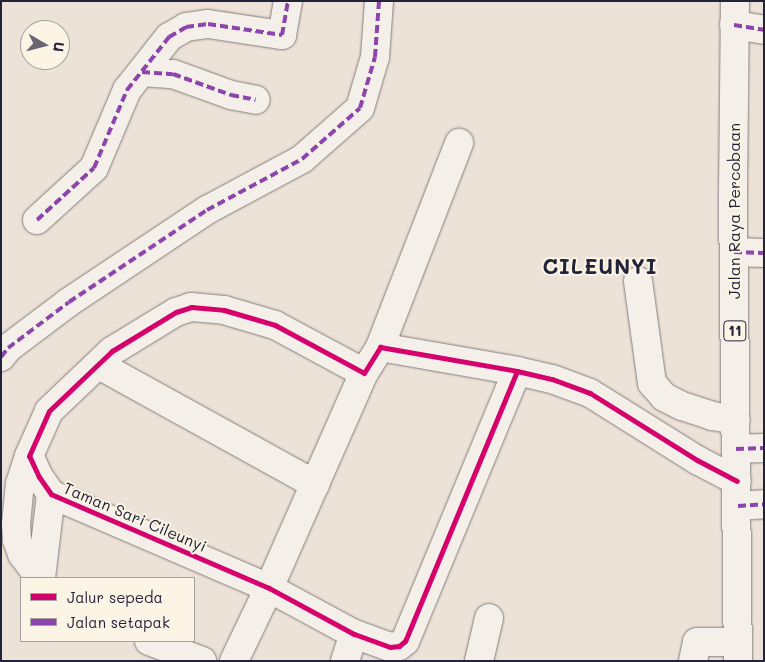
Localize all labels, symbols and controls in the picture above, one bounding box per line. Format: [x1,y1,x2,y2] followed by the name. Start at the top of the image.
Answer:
[20,20,70,70] north arrow
[49,41,69,53] text: U
[724,123,744,299] street label: Jalan Raya Percobaan
[541,253,659,279] district label: CILEUNYI
[722,318,748,344] road number: 11
[61,478,209,556] street label: Taman Sari Cileunyi
[20,577,195,642] legend
[67,587,163,607] text: Jalur sepeda
[67,612,170,632] text: Jalan setapak

